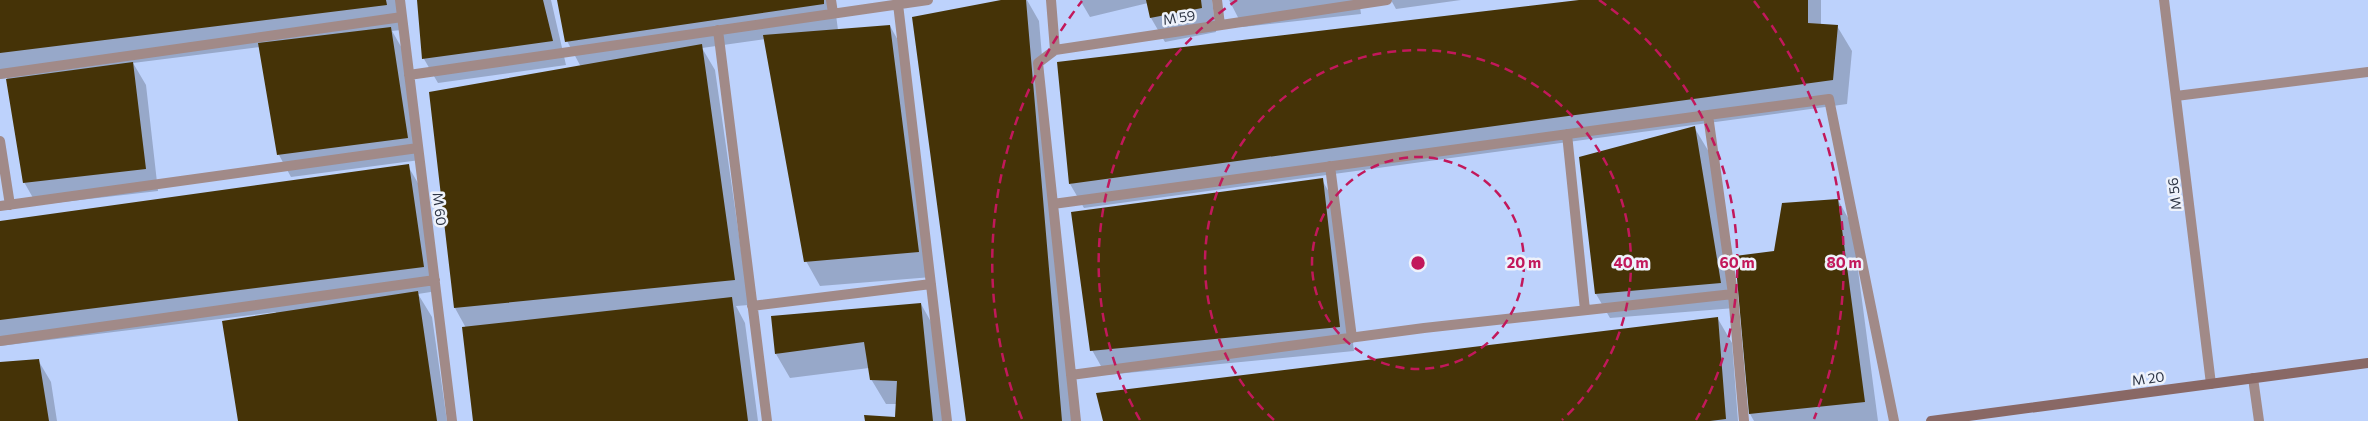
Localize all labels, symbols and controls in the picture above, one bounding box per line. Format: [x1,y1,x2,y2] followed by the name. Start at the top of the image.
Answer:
[1162,6,1196,28] street label: M 59
[2164,177,2184,211] street label: M 56
[430,191,450,227] street label: M 60
[1507,253,1541,271] text: 20 m
[1613,253,1649,271] text: 40 m
[1719,253,1755,271] text: 60 m
[1826,253,1862,271] text: 80 m
[1409,254,1427,272] centre of rings
[2131,367,2165,389] street label: M 20

